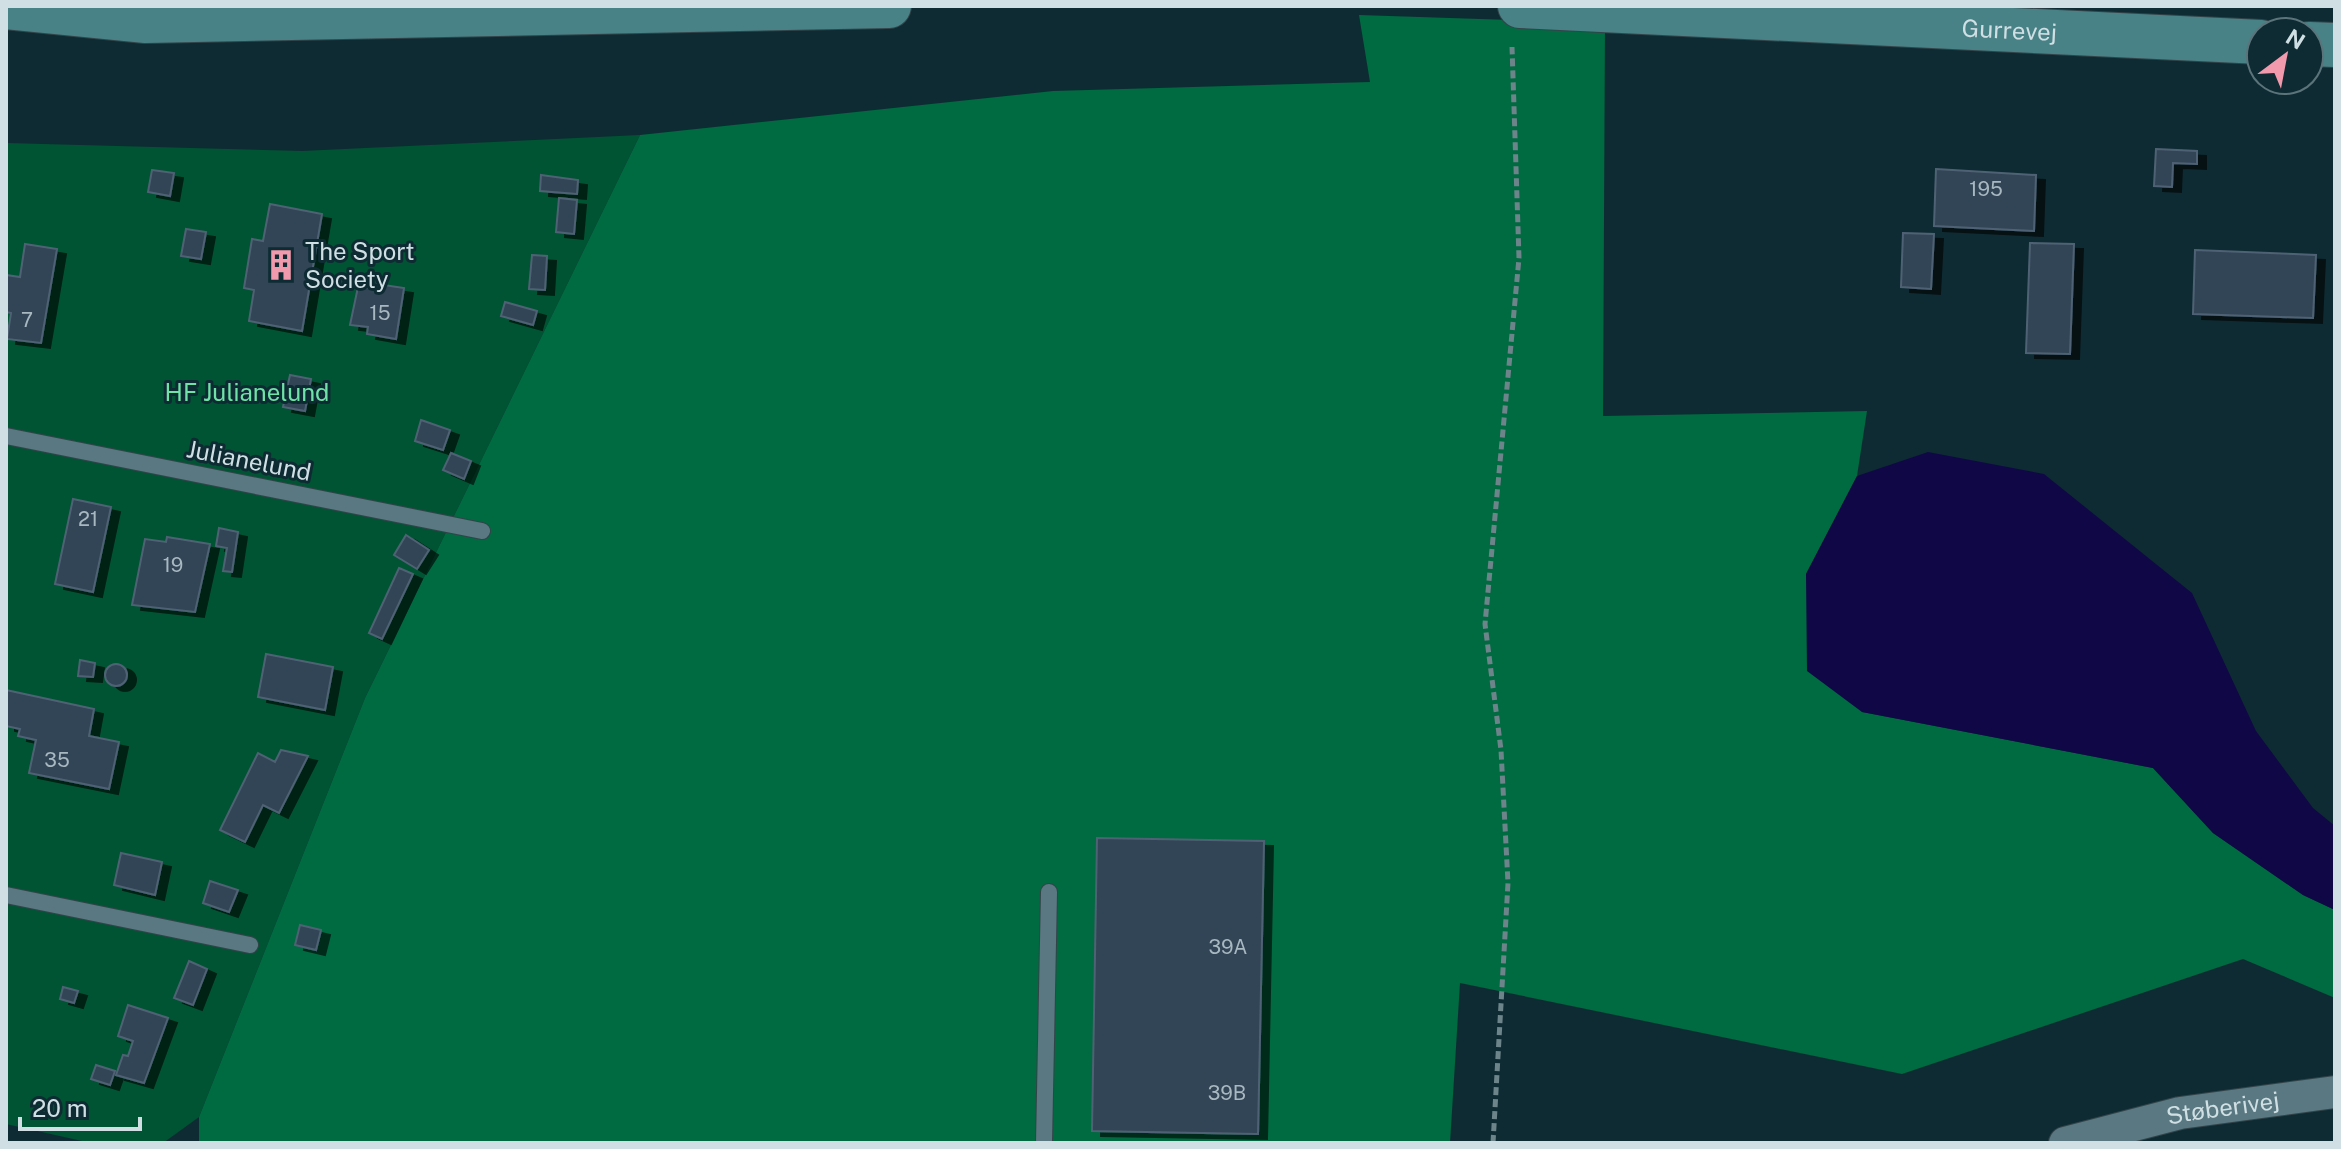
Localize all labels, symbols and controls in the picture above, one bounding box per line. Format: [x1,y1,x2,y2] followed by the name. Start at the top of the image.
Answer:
[1961,13,2058,46] street label: Gurrevej
[2245,16,2325,96] north arrow
[2281,23,2310,55] text: N
[1969,177,2003,201] house number: 195
[305,237,415,293] place label: The Sport Society
[264,248,298,282] building icon: The Sport Society
[370,301,390,325] house number: 15
[21,308,33,332] house number: 7
[165,378,329,406] park label: HF Julianelund
[184,434,314,486] street label: Julianelund
[78,507,98,531] house number: 21
[163,553,183,577] house number: 19
[44,748,70,772] house number: 35
[1208,935,1248,959] house number: 39A
[20,1081,140,1131] scale bar
[1208,1081,1246,1105] house number: 39B
[2163,1086,2281,1130] street label: Støberivej
[32,1094,88,1122] text: 20 m

